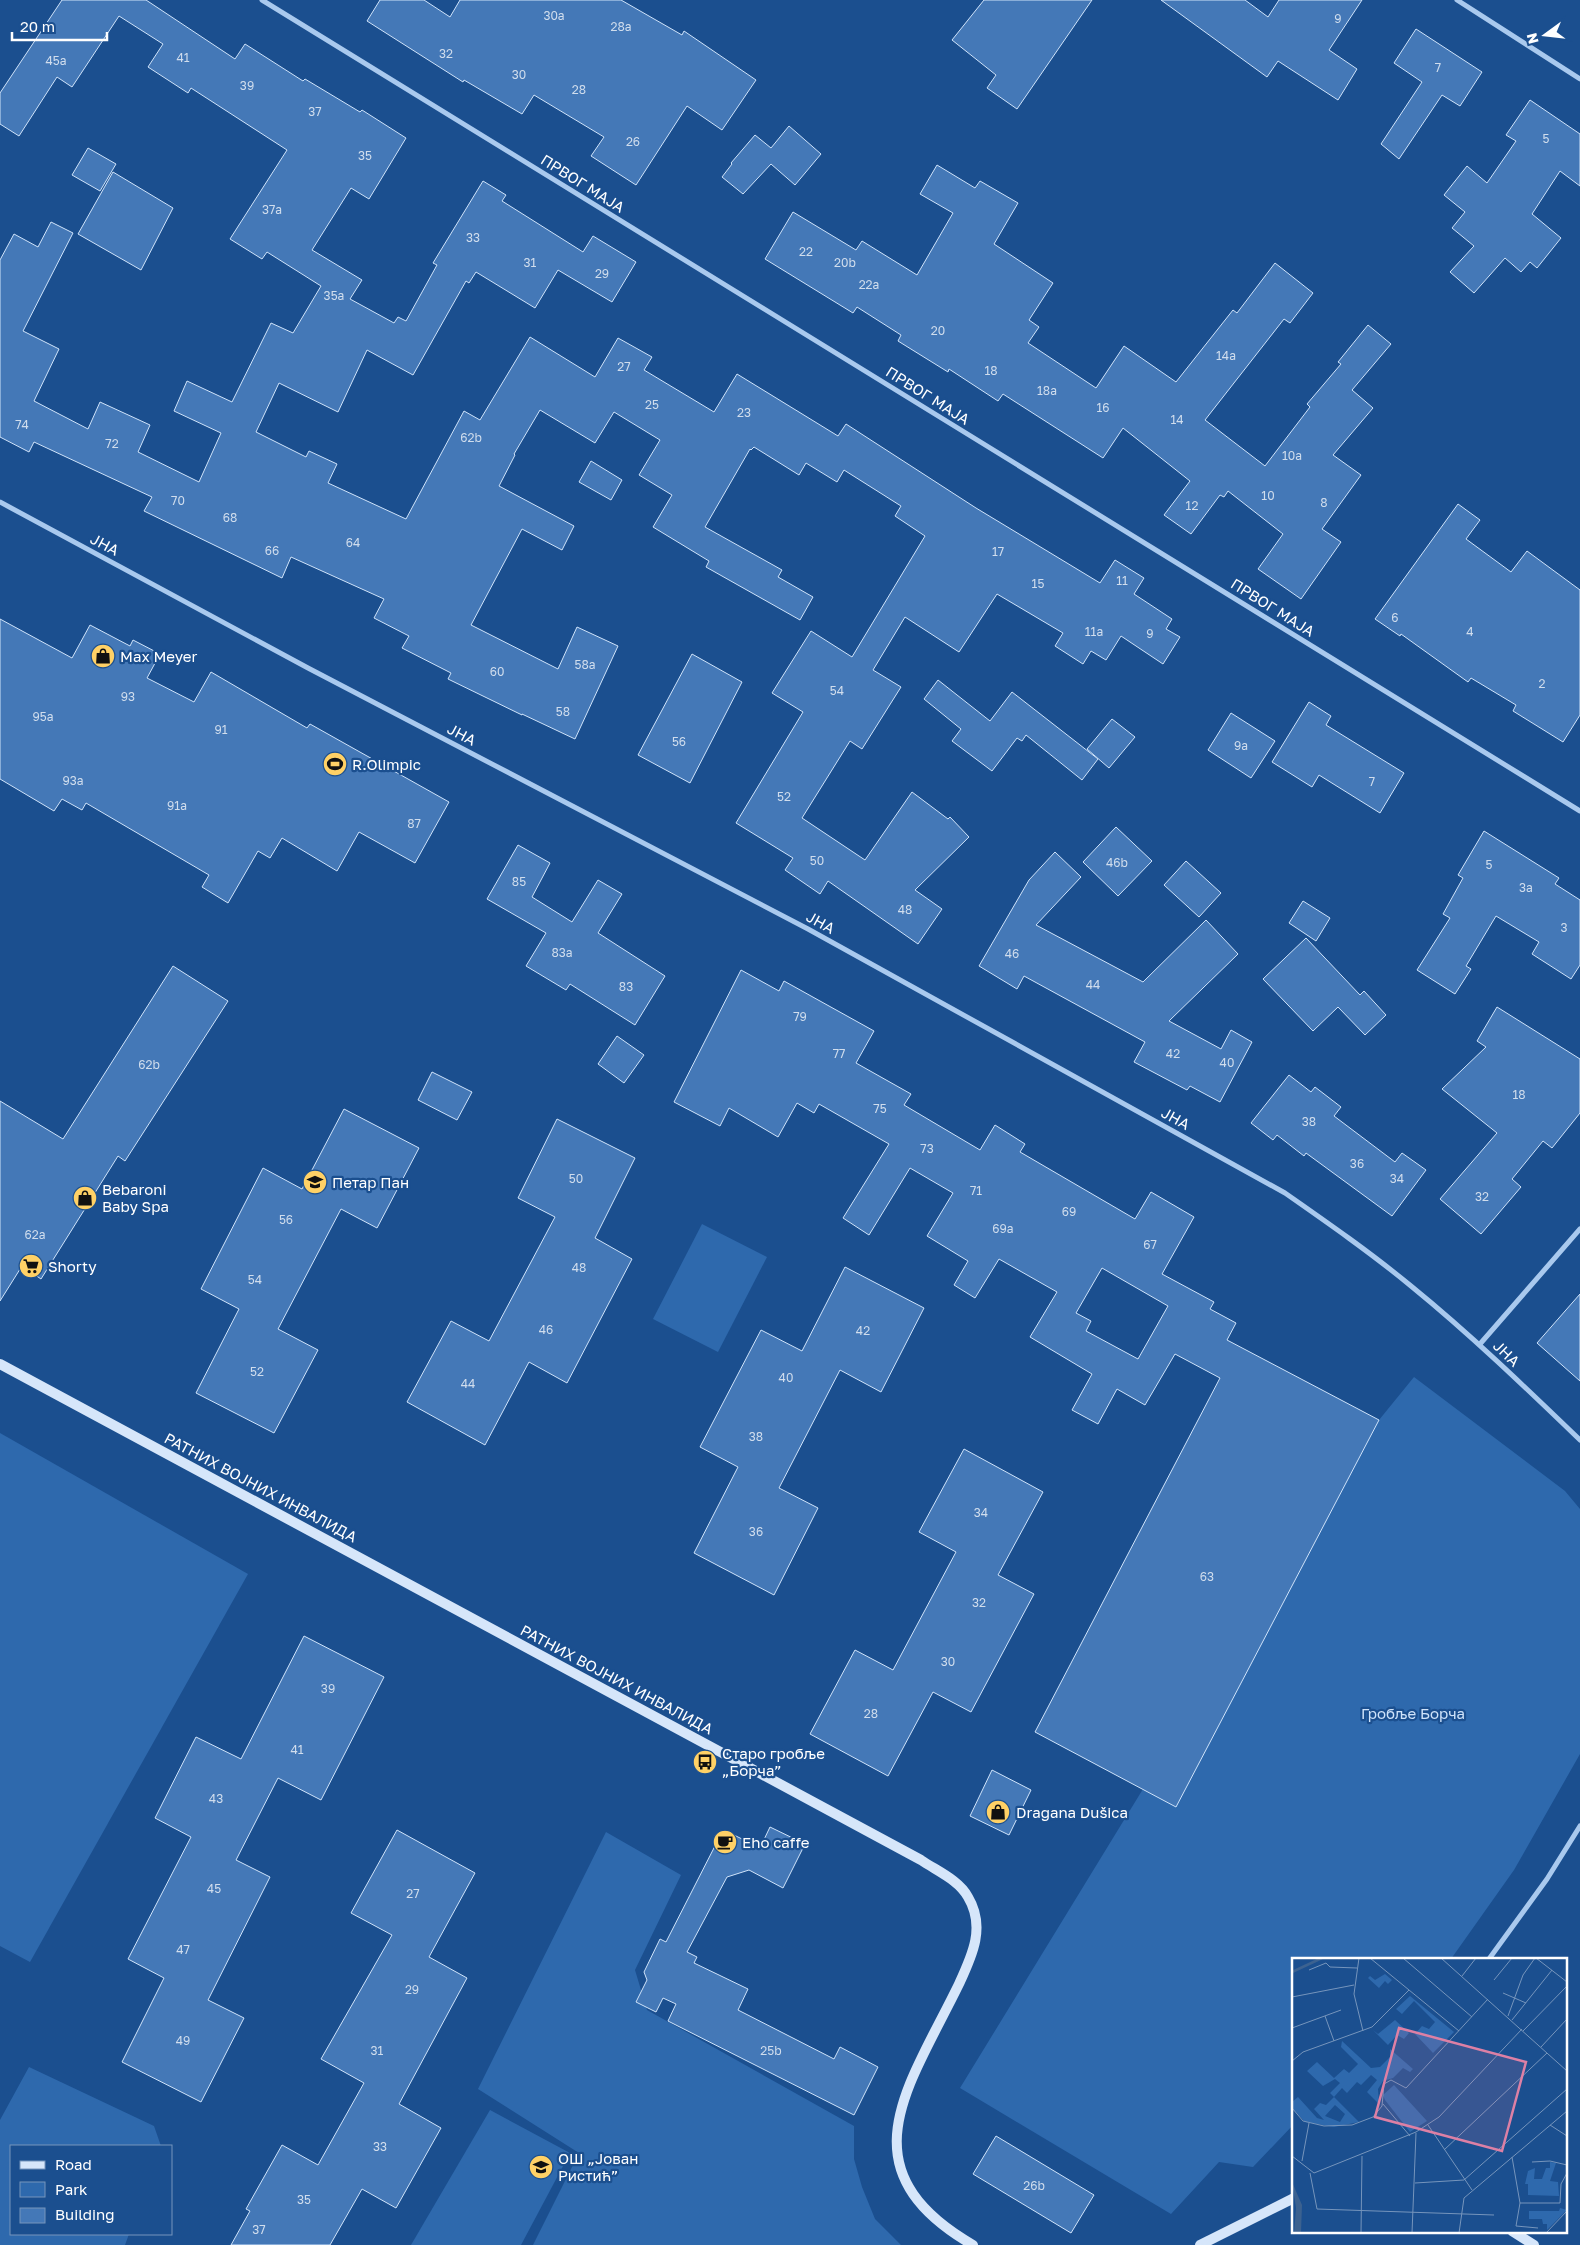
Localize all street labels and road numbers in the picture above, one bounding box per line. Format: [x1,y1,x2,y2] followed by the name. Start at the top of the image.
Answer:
[538,150,628,216] street label: ПРВОГ МАЈА
[883,362,973,428] street label: ПРВОГ МАЈА
[88,529,122,559] street label: ЈНА
[1228,574,1318,640] street label: ПРВОГ МАЈА
[445,719,479,749] street label: ЈНА
[804,907,838,937] street label: ЈНА
[1159,1103,1193,1133] street label: ЈНА
[1490,1336,1524,1370] street label: ЈНА
[162,1428,360,1546] street label: РАТНИХ ВОЈНИХ ИНВАЛИДА
[518,1620,716,1738] street label: РАТНИХ ВОЈНИХ ИНВАЛИДА

